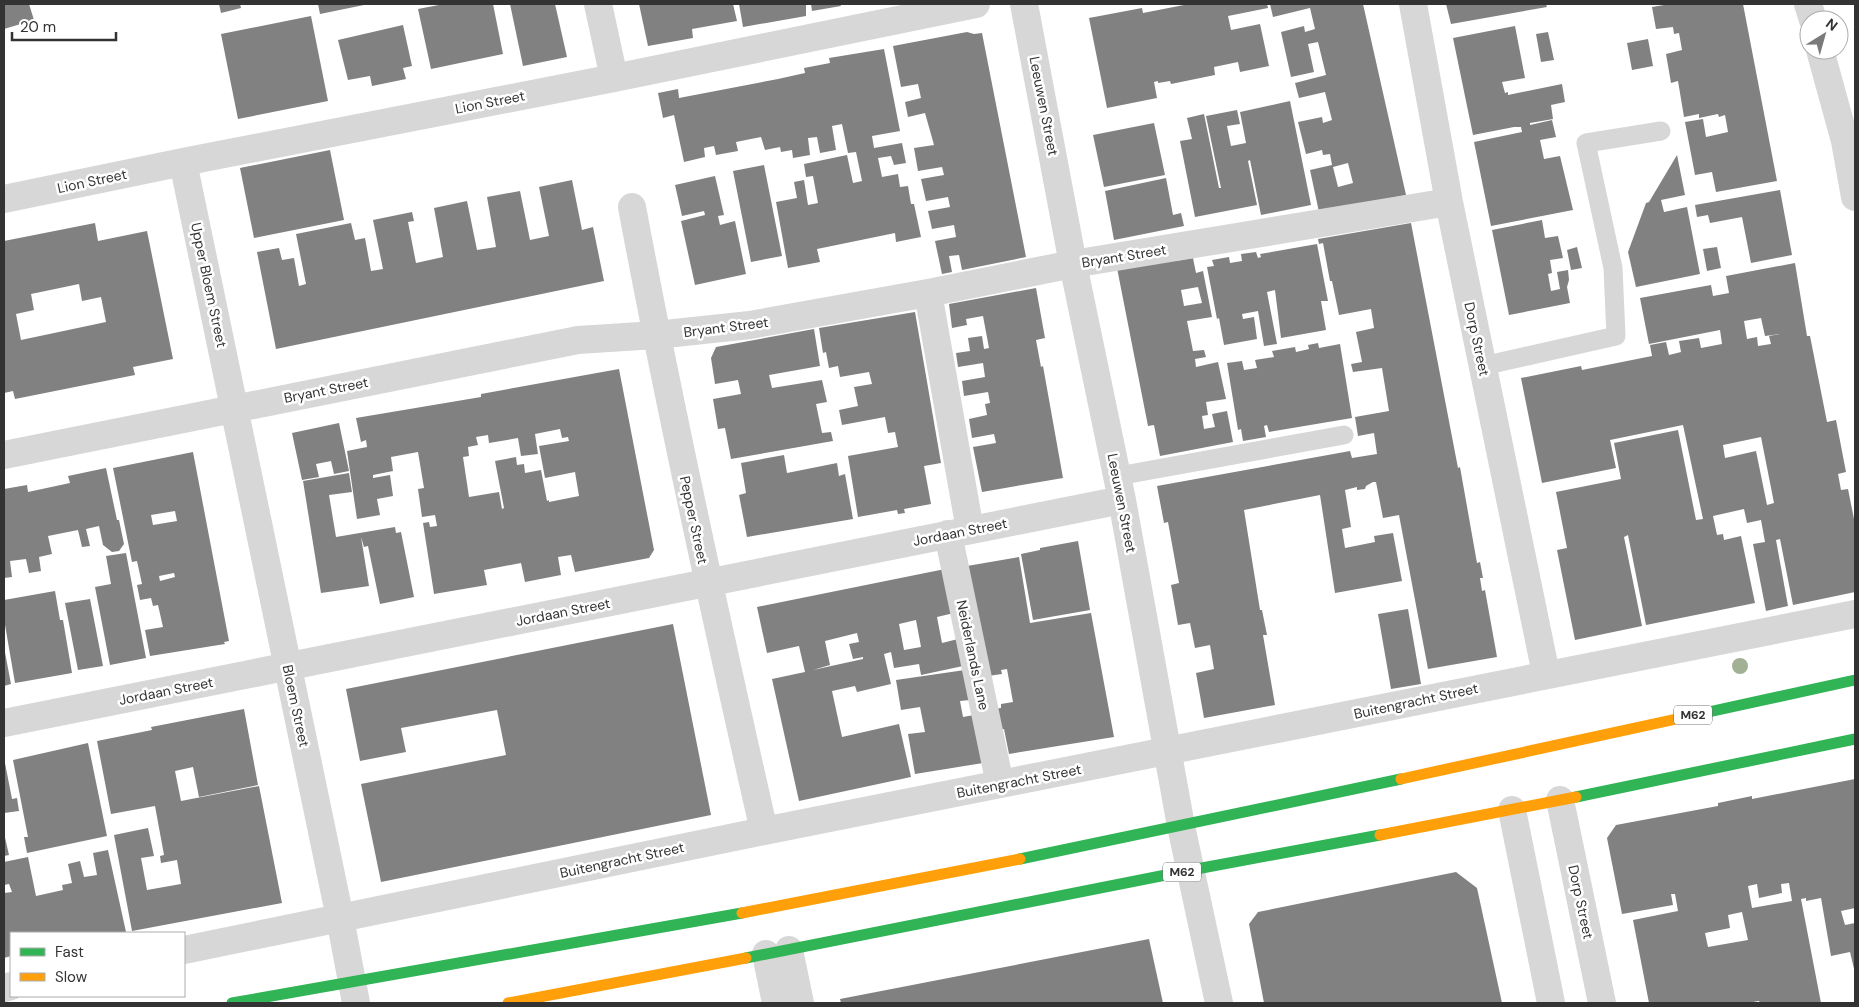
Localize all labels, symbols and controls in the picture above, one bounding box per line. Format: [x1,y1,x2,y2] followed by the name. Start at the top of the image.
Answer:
[12,10,116,42] scale bar
[1799,10,1849,60] north arrow
[1822,14,1841,35] text: N
[20,17,56,37] text: 20 m
[1026,55,1062,157] street label: Leeuwen Street
[454,86,526,118] street label: Lion Street
[56,165,128,197] street label: Lion Street
[187,221,231,349] street label: Upper Bloem Street
[1080,240,1168,272] street label: Bryant Street
[1460,300,1494,378] street label: Dorp Street
[682,313,770,341] street label: Bryant Street
[282,373,370,407] street label: Bryant Street
[1104,452,1140,554] street label: Leeuwen Street
[676,474,712,566] street label: Pepper Street
[911,514,1009,550] street label: Jordaan Street
[514,594,612,630] street label: Jordaan Street
[953,598,993,712] street label: Neiderlands Lane
[278,663,314,749] street label: Bloem Street
[117,673,215,709] street label: Jordaan Street
[1352,679,1480,723] street label: Buitengracht Street
[1674,706,1712,724] road number: M62
[955,760,1083,802] street label: Buitengracht Street
[558,838,686,882] street label: Buitengracht Street
[1163,862,1201,882] road number: M62
[1564,863,1598,941] street label: Dorp Street
[10,932,185,997] legend
[55,942,84,962] text: Fast
[55,967,88,987] text: Slow

